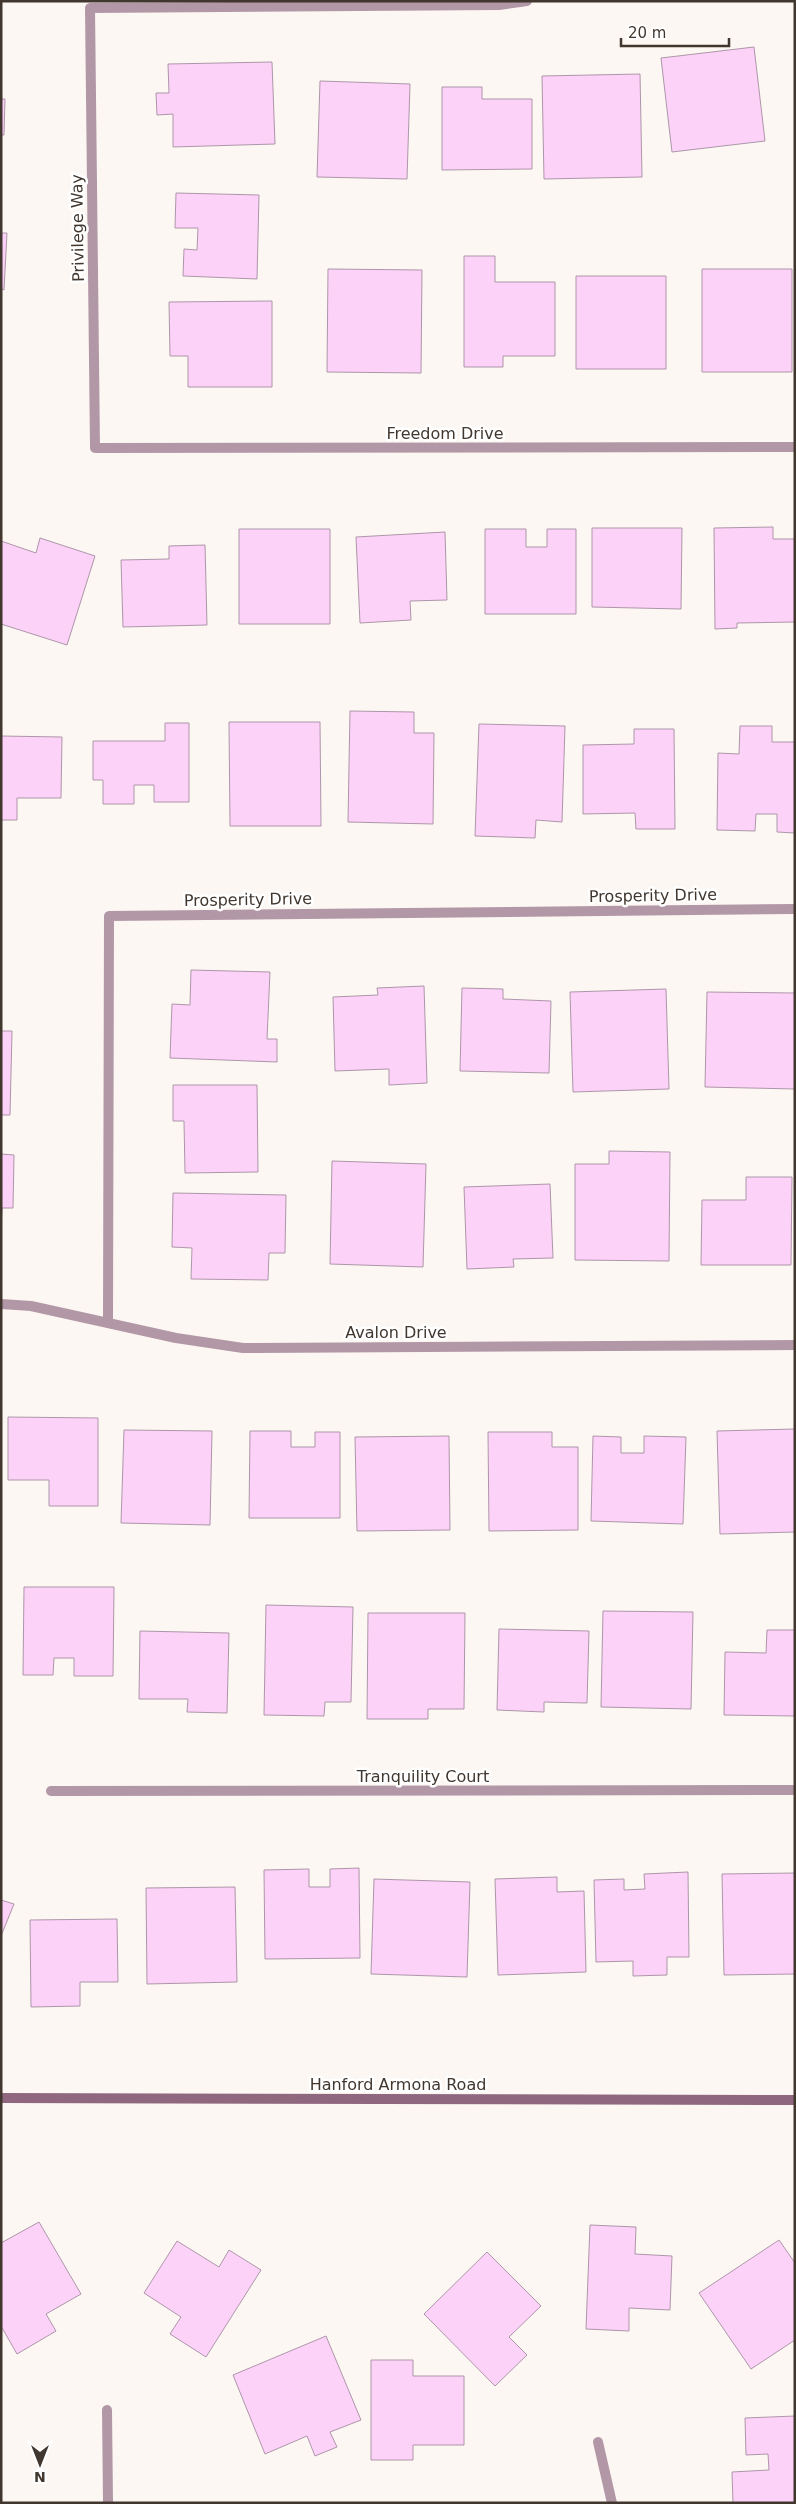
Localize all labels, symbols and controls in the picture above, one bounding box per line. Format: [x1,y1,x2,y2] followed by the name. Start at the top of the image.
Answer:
[621,15,728,47] scale bar
[628,24,666,42] text: 20 m
[67,174,88,282] street label: Privilege Way
[386,424,504,443] street label: Freedom Drive
[589,885,717,906] street label: Prosperity Drive
[184,889,312,910] street label: Prosperity Drive
[345,1323,447,1342] street label: Avalon Drive
[356,1767,489,1786] street label: Tranquility Court
[310,2075,486,2094] street label: Hanford Armona Road
[15,2439,65,2489] north arrow
[34,2469,46,2485] text: N

